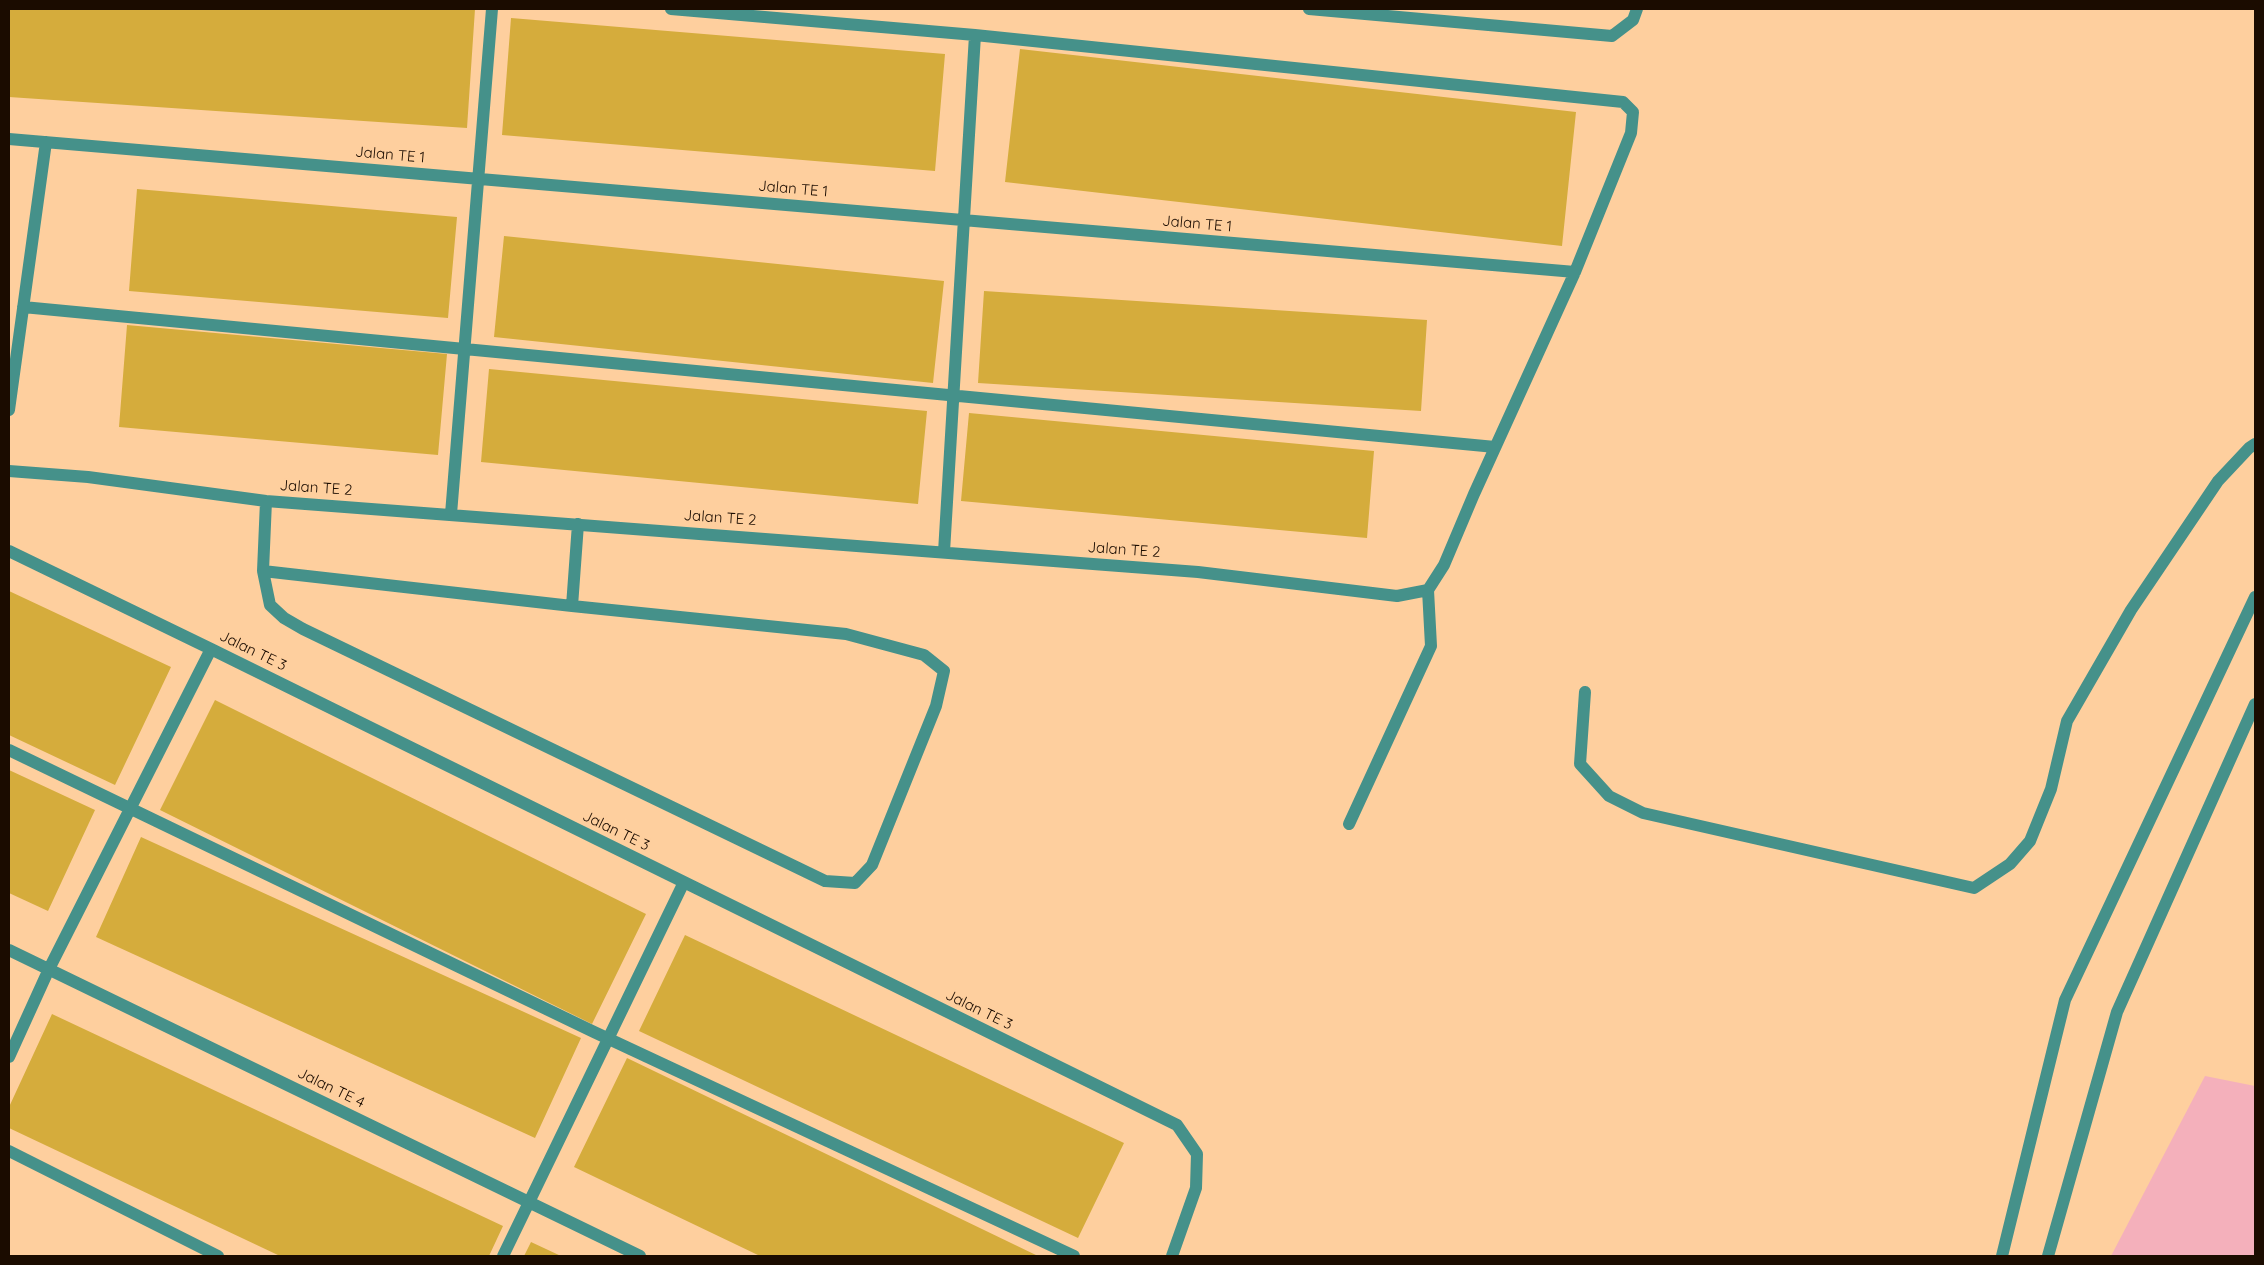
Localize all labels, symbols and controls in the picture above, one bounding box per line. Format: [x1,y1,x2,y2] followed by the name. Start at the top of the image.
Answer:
[354,143,426,167] street label: Jalan TE 1
[757,177,829,201] street label: Jalan TE 1
[1161,212,1233,236] street label: Jalan TE 1
[279,476,353,500] street label: Jalan TE 2
[683,506,757,530] street label: Jalan TE 2
[1087,538,1161,562] street label: Jalan TE 2
[216,627,290,675] street label: Jalan TE 3
[579,807,653,855] street label: Jalan TE 3
[942,986,1016,1034] street label: Jalan TE 3
[294,1064,368,1112] street label: Jalan TE 4

